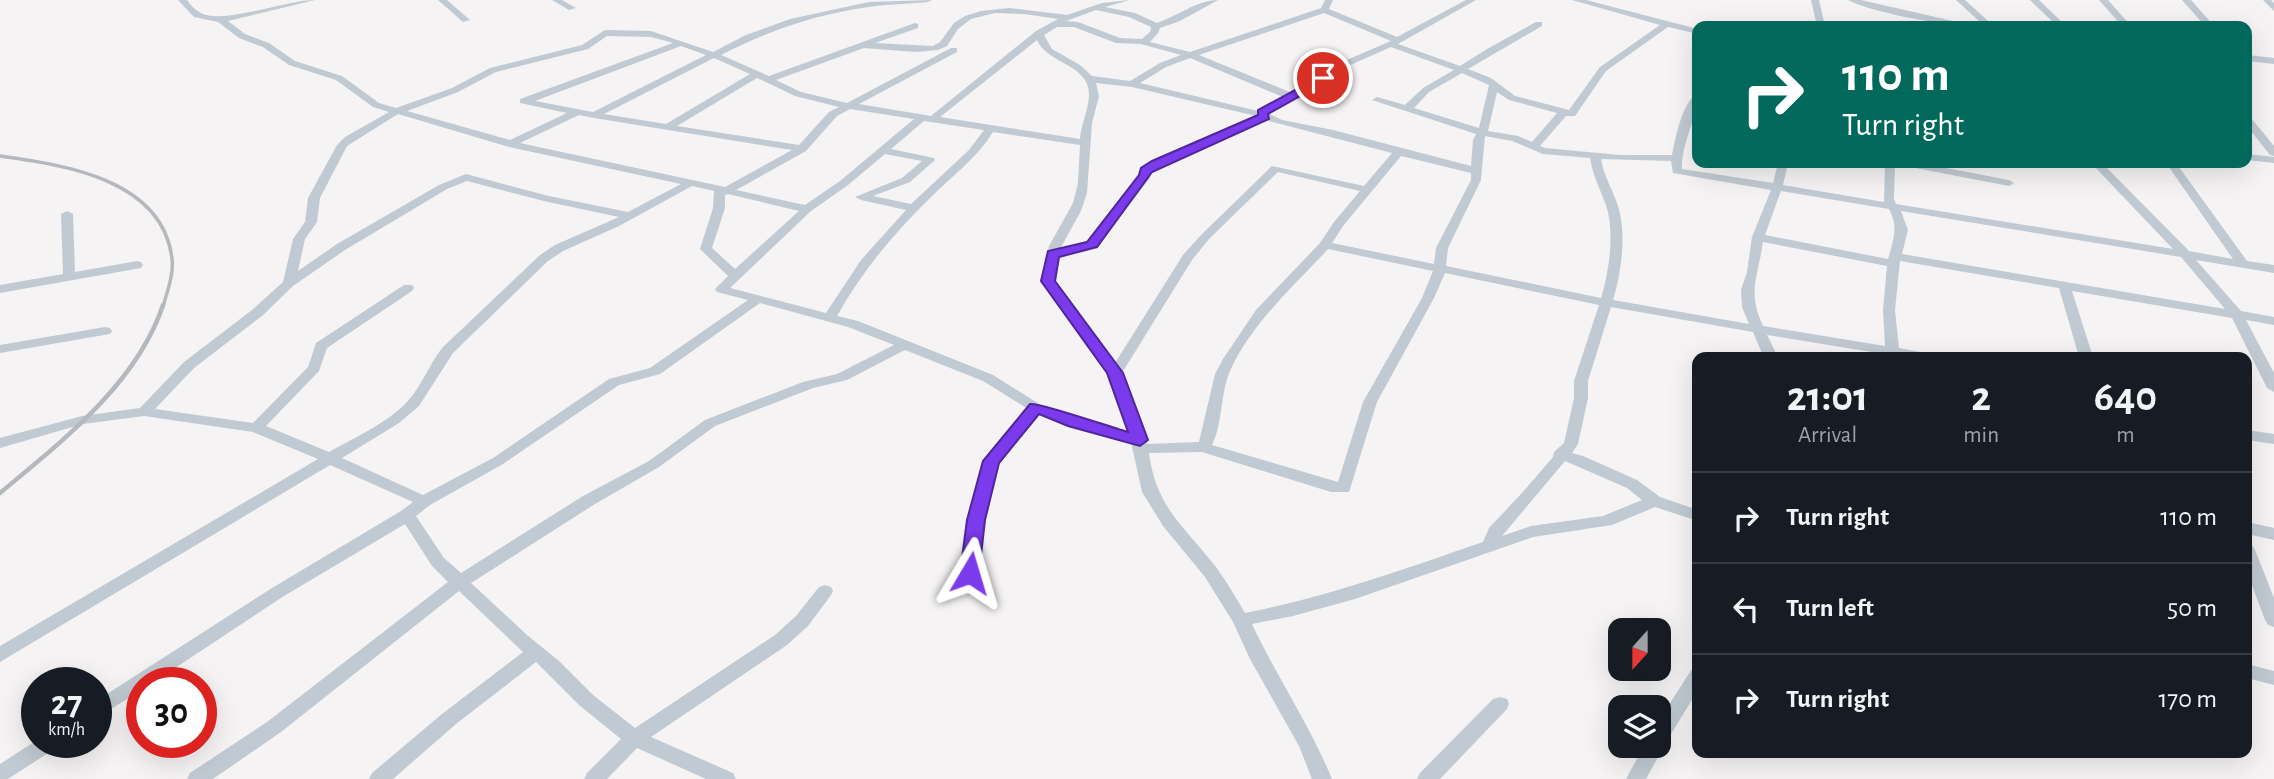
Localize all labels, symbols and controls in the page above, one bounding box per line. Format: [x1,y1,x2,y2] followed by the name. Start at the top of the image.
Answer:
[1293,48,1353,108] pin
[1727,49,1818,140] icon: right
[1842,51,1950,100] text: 110 m
[1304,59,1342,97] icon: arrive
[1842,109,1964,141] text: Turn right
[1787,376,1868,418] text: 21:01
[1971,376,1991,418] text: 2
[2094,376,2157,418] text: 640
[1798,424,1857,447] text: Arrival
[1963,424,1999,447] text: min
[2116,424,2135,447] text: m
[1727,499,1765,537] icon: right
[1786,504,1889,530] text: Turn right
[2160,504,2217,530] text: 110 m
[933,536,1007,610] position arrow
[1727,590,1765,628] icon: left
[1786,595,1874,621] text: Turn left
[2167,595,2217,621] text: 50 m
[1608,618,1671,681] north arrow
[1608,618,1671,758] map controls
[126,667,217,758] speed limit sign: 30
[1727,681,1765,719] icon: right
[51,686,82,721] text: 27
[1786,686,1889,712] text: Turn right
[2158,686,2217,712] text: 170 m
[1608,695,1671,758] button: layers
[48,721,85,739] text: km/h

